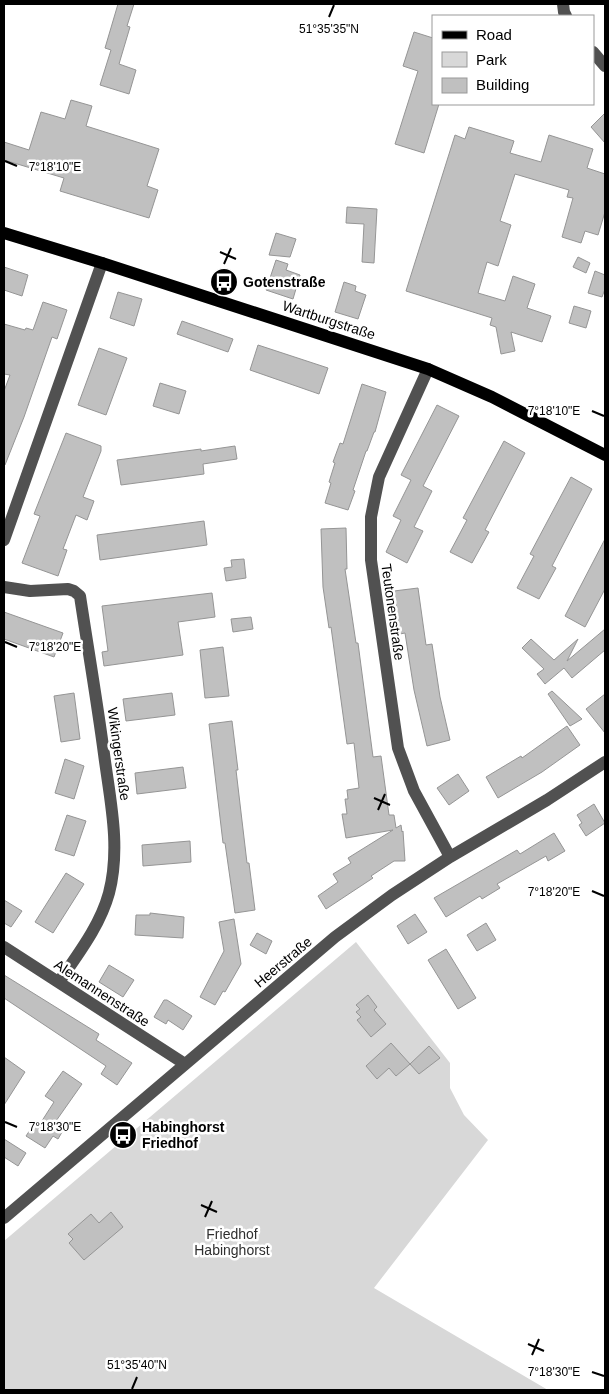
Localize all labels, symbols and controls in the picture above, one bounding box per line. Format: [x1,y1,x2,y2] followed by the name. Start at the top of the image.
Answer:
[432,15,594,105] legend
[299,22,359,36] text: 51°35'35"N
[476,26,512,43] text: Road
[476,51,507,68] text: Park
[476,76,529,93] text: Building
[29,160,81,174] text: 7°18'10"E
[209,267,239,297] bus stop icon: Gotenstraße
[243,274,326,290] place label: Gotenstraße
[281,297,378,343] street label: Wartburgstraße
[528,404,580,418] text: 7°18'10"E
[378,563,408,661] street label: Teutonenstraße
[29,640,81,654] text: 7°18'20"E
[105,706,134,802] street label: Wikingerstraße
[528,885,580,899] text: 7°18'20"E
[251,933,315,991] street label: Heerstraße
[51,956,153,1030] street label: Alemannenstraße
[142,1119,225,1151] place label: Habinghorst Friedhof
[29,1120,81,1134] text: 7°18'30"E
[108,1120,138,1150] bus stop icon: Habinghorst Friedhof
[194,1226,270,1258] park label: Friedhof Habinghorst
[107,1358,167,1372] text: 51°35'40"N
[528,1365,580,1379] text: 7°18'30"E

